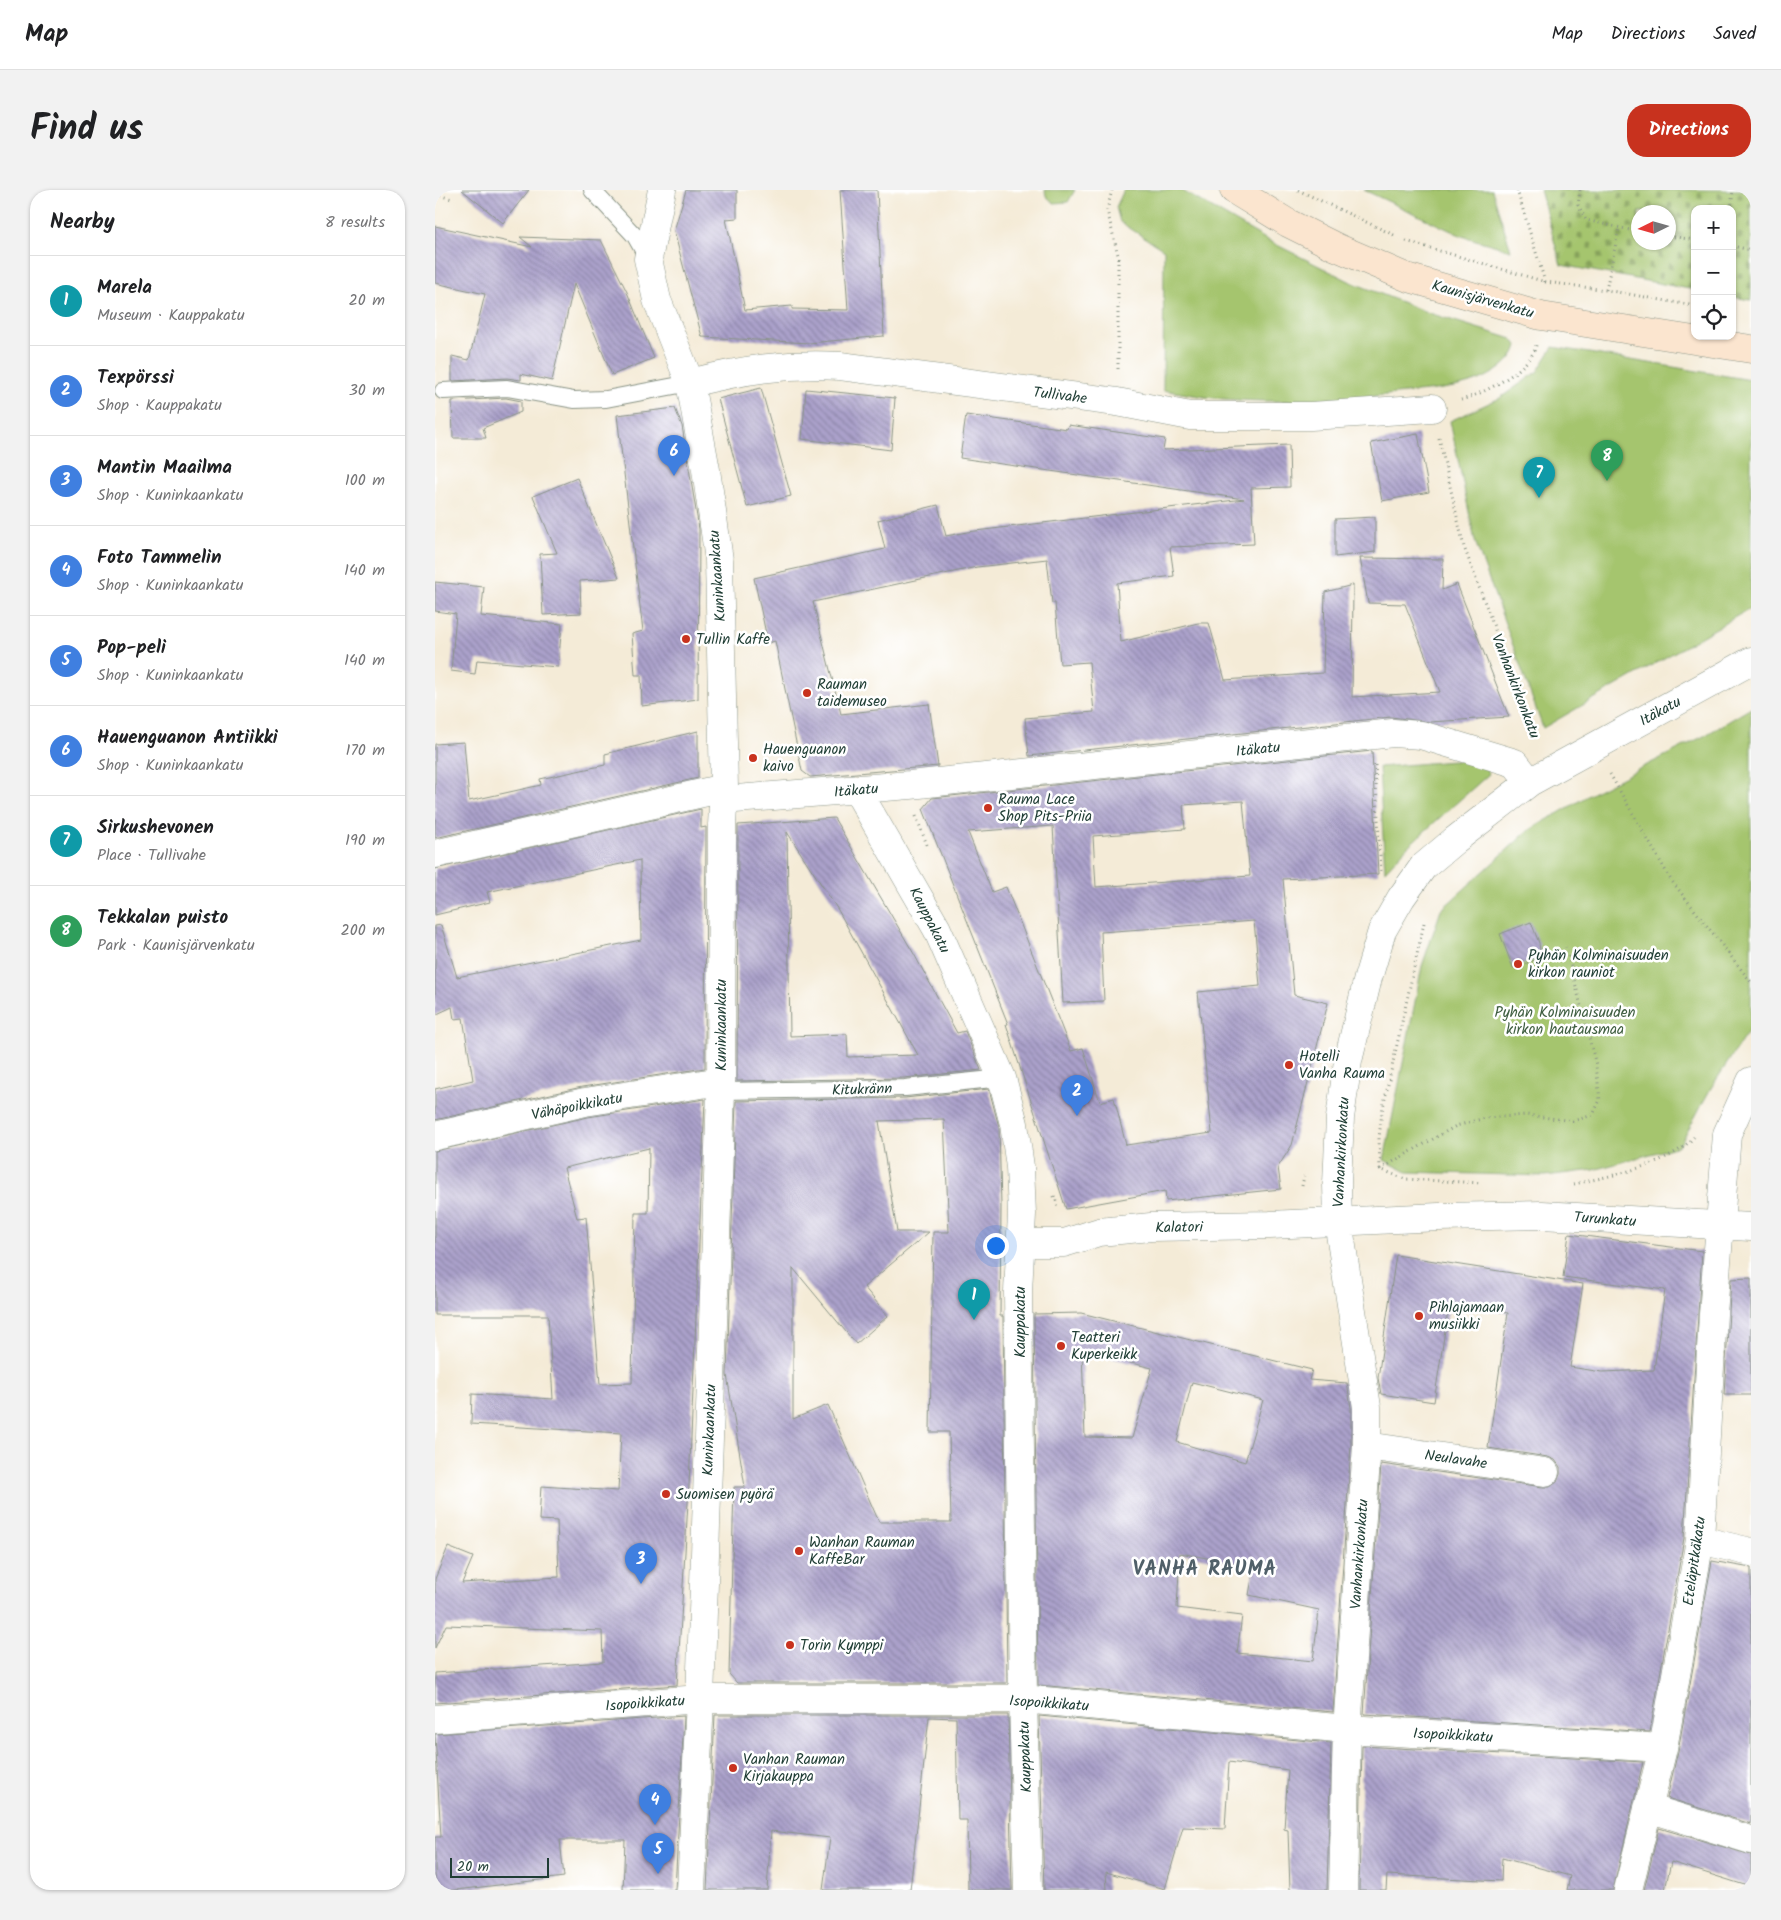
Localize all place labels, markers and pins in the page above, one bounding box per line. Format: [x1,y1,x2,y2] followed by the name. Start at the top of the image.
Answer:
[658,435,690,476] pin: 6
[1591,440,1623,481] pin: 8
[1523,457,1555,498] pin: 7
[696,628,770,652] place label: Tullin Kaffe
[680,633,692,645] marker: Tullin Kaffe
[817,673,887,714] place label: Rauman taidemuseo
[801,687,813,699] marker: Rauman taidemuseo
[763,738,846,779] place label: Hauenguanon kaivo
[747,752,759,764] marker: Hauenguanon kaivo
[998,788,1092,829] place label: Rauma Lace Shop Pits-Priia
[982,802,994,814] marker: Rauma Lace Shop Pits-Priia
[1528,944,1669,985] place label: Pyhän Kolminaisuuden kirkon rauniot
[1512,958,1524,970] marker: Pyhän Kolminaisuuden kirkon rauniot
[1299,1045,1385,1086] place label: Hotelli Vanha Rauma
[1283,1059,1295,1071] marker: Hotelli Vanha Rauma
[1061,1075,1093,1116] pin: 2
[958,1279,990,1320] pin: 1
[1429,1296,1504,1337] place label: Pihlajamaan musiikki
[1413,1310,1425,1322] marker: Pihlajamaan musiikki
[1071,1326,1138,1367] place label: Teatteri Kuperkeikk
[1055,1340,1067,1352] marker: Teatteri Kuperkeikk
[676,1483,775,1507] place label: Suomisen pyörä
[660,1488,672,1500] marker: Suomisen pyörä
[809,1531,915,1572] place label: Wanhan Rauman KaffeBar
[625,1543,657,1584] pin: 3
[793,1545,805,1557] marker: Wanhan Rauman KaffeBar
[800,1634,885,1658] place label: Torin Kymppi
[784,1639,796,1651] marker: Torin Kymppi
[743,1748,845,1789] place label: Vanhan Rauman Kirjakauppa
[727,1762,739,1774] marker: Vanhan Rauman Kirjakauppa
[639,1784,671,1825] pin: 4
[642,1833,674,1874] pin: 5

